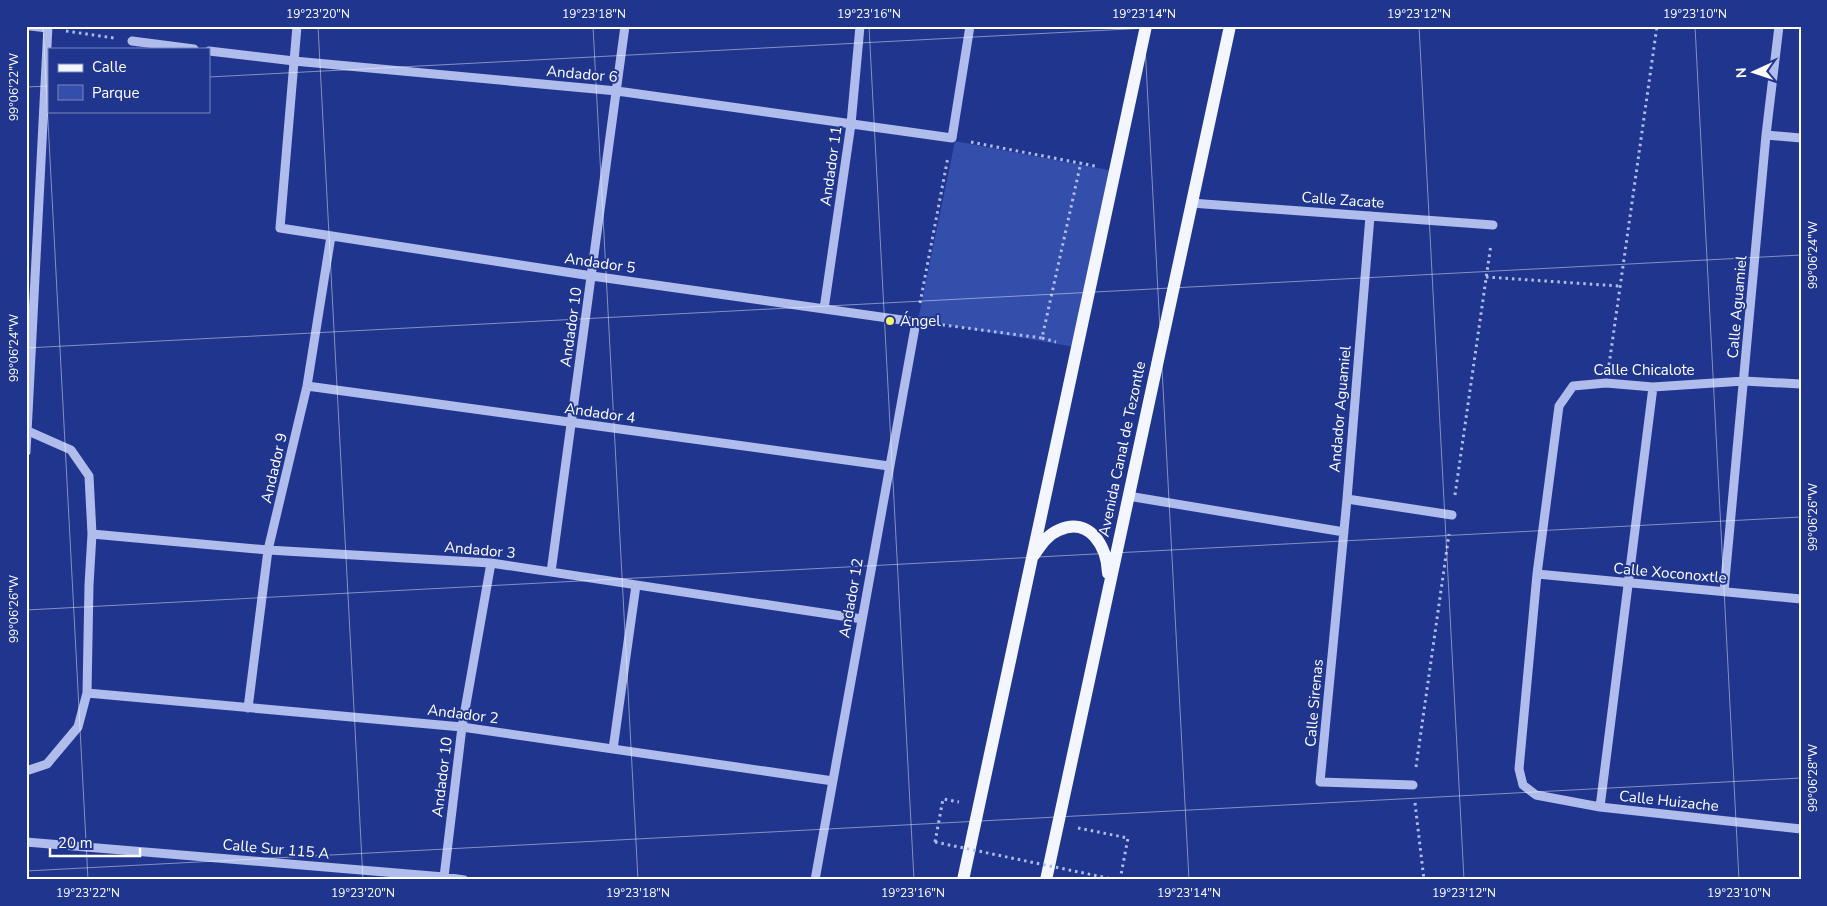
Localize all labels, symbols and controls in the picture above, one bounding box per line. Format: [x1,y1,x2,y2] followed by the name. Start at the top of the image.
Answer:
[286,6,350,22] text: 19°23'20"N
[562,6,626,22] text: 19°23'18"N
[837,6,901,22] text: 19°23'16"N
[1112,6,1176,22] text: 19°23'14"N
[1387,6,1451,22] text: 19°23'12"N
[1663,6,1727,22] text: 19°23'10"N
[48,48,210,112] legend
[1730,48,1780,98] north arrow
[6,53,22,121] text: 99°06'22"W
[92,57,127,77] text: Calle
[546,61,618,87] street label: Andador 6
[1732,67,1751,78] text: N
[92,83,140,103] text: Parque
[815,125,847,207] street label: Andador 11
[1301,187,1385,213] street label: Calle Zacate
[1805,221,1821,289] text: 99°06'24"W
[563,248,637,278] street label: Andador 5
[1723,254,1752,359] street label: Calle Aguamiel
[555,286,587,368] street label: Andador 10
[900,311,941,331] place label: Ángel
[6,314,22,382] text: 99°06'24"W
[884,315,896,327] marker: Ángel
[1324,344,1356,473] street label: Andador Aguamiel
[1094,359,1150,539] street label: Avenida Canal de Tezontle
[1593,360,1695,380] street label: Calle Chicalote
[563,398,637,428] street label: Andador 4
[256,431,292,505] street label: Andador 9
[1805,483,1821,551] text: 99°06'26"W
[444,537,516,563] street label: Andador 3
[834,557,868,639] street label: Andador 12
[1612,558,1728,588] street label: Calle Xoconoxtle
[6,575,22,643] text: 99°06'26"W
[1300,658,1328,748] street label: Calle Sirenas
[426,700,500,728] street label: Andador 2
[427,736,457,818] street label: Andador 10
[1805,744,1821,812] text: 99°06'28"W
[1618,786,1720,816] street label: Calle Huizache
[50,826,140,858] scale bar
[58,833,93,853] text: 20 m
[222,834,330,864] street label: Calle Sur 115 A
[56,885,120,901] text: 19°23'22"N
[331,885,395,901] text: 19°23'20"N
[606,885,670,901] text: 19°23'18"N
[881,885,945,901] text: 19°23'16"N
[1157,885,1221,901] text: 19°23'14"N
[1432,885,1496,901] text: 19°23'12"N
[1707,885,1771,901] text: 19°23'10"N

